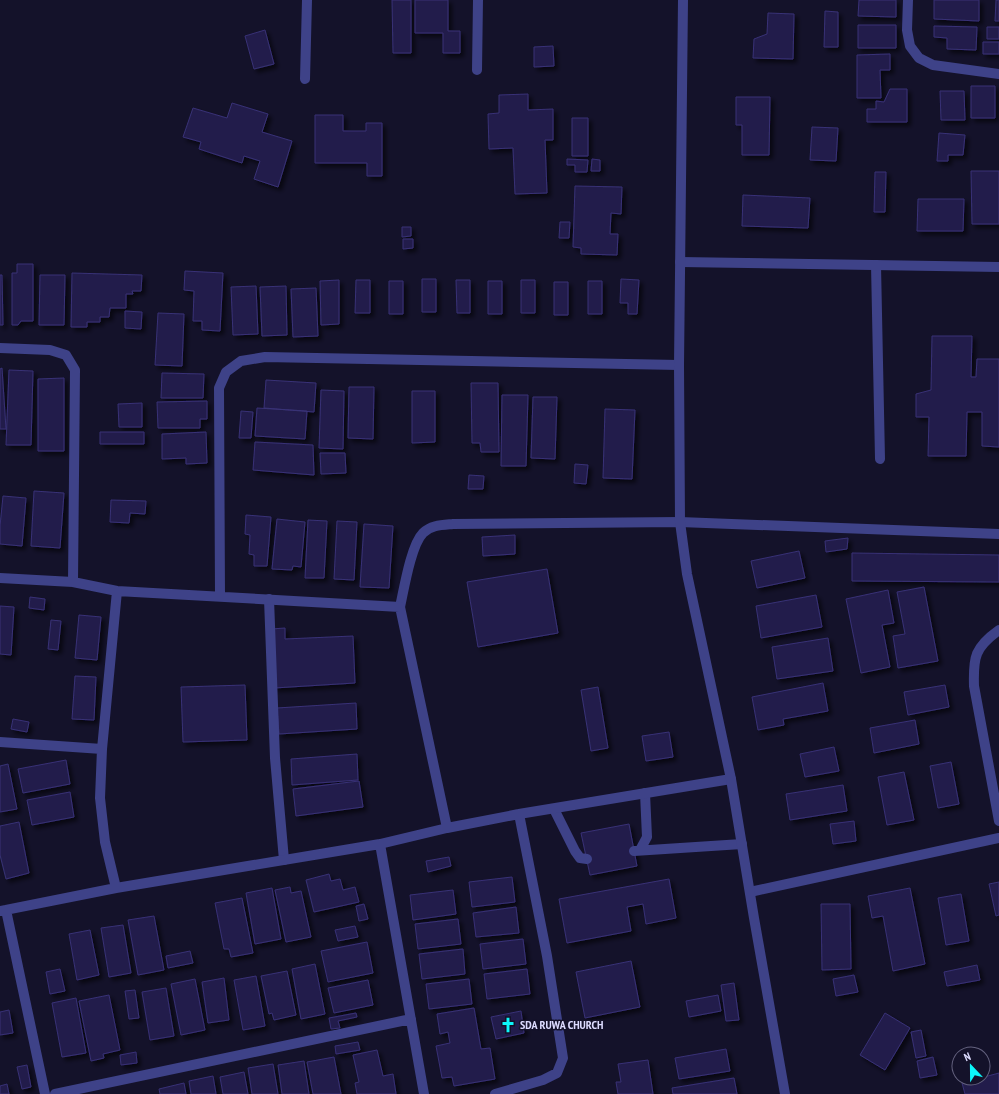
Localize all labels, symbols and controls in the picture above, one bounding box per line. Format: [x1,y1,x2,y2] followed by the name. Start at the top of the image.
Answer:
[499,1016,517,1034] church icon: SDA RUWA CHURCH
[520,1017,603,1032] place label: SDA RUWA CHURCH
[951,1046,991,1086] north arrow
[962,1049,973,1064] text: N

